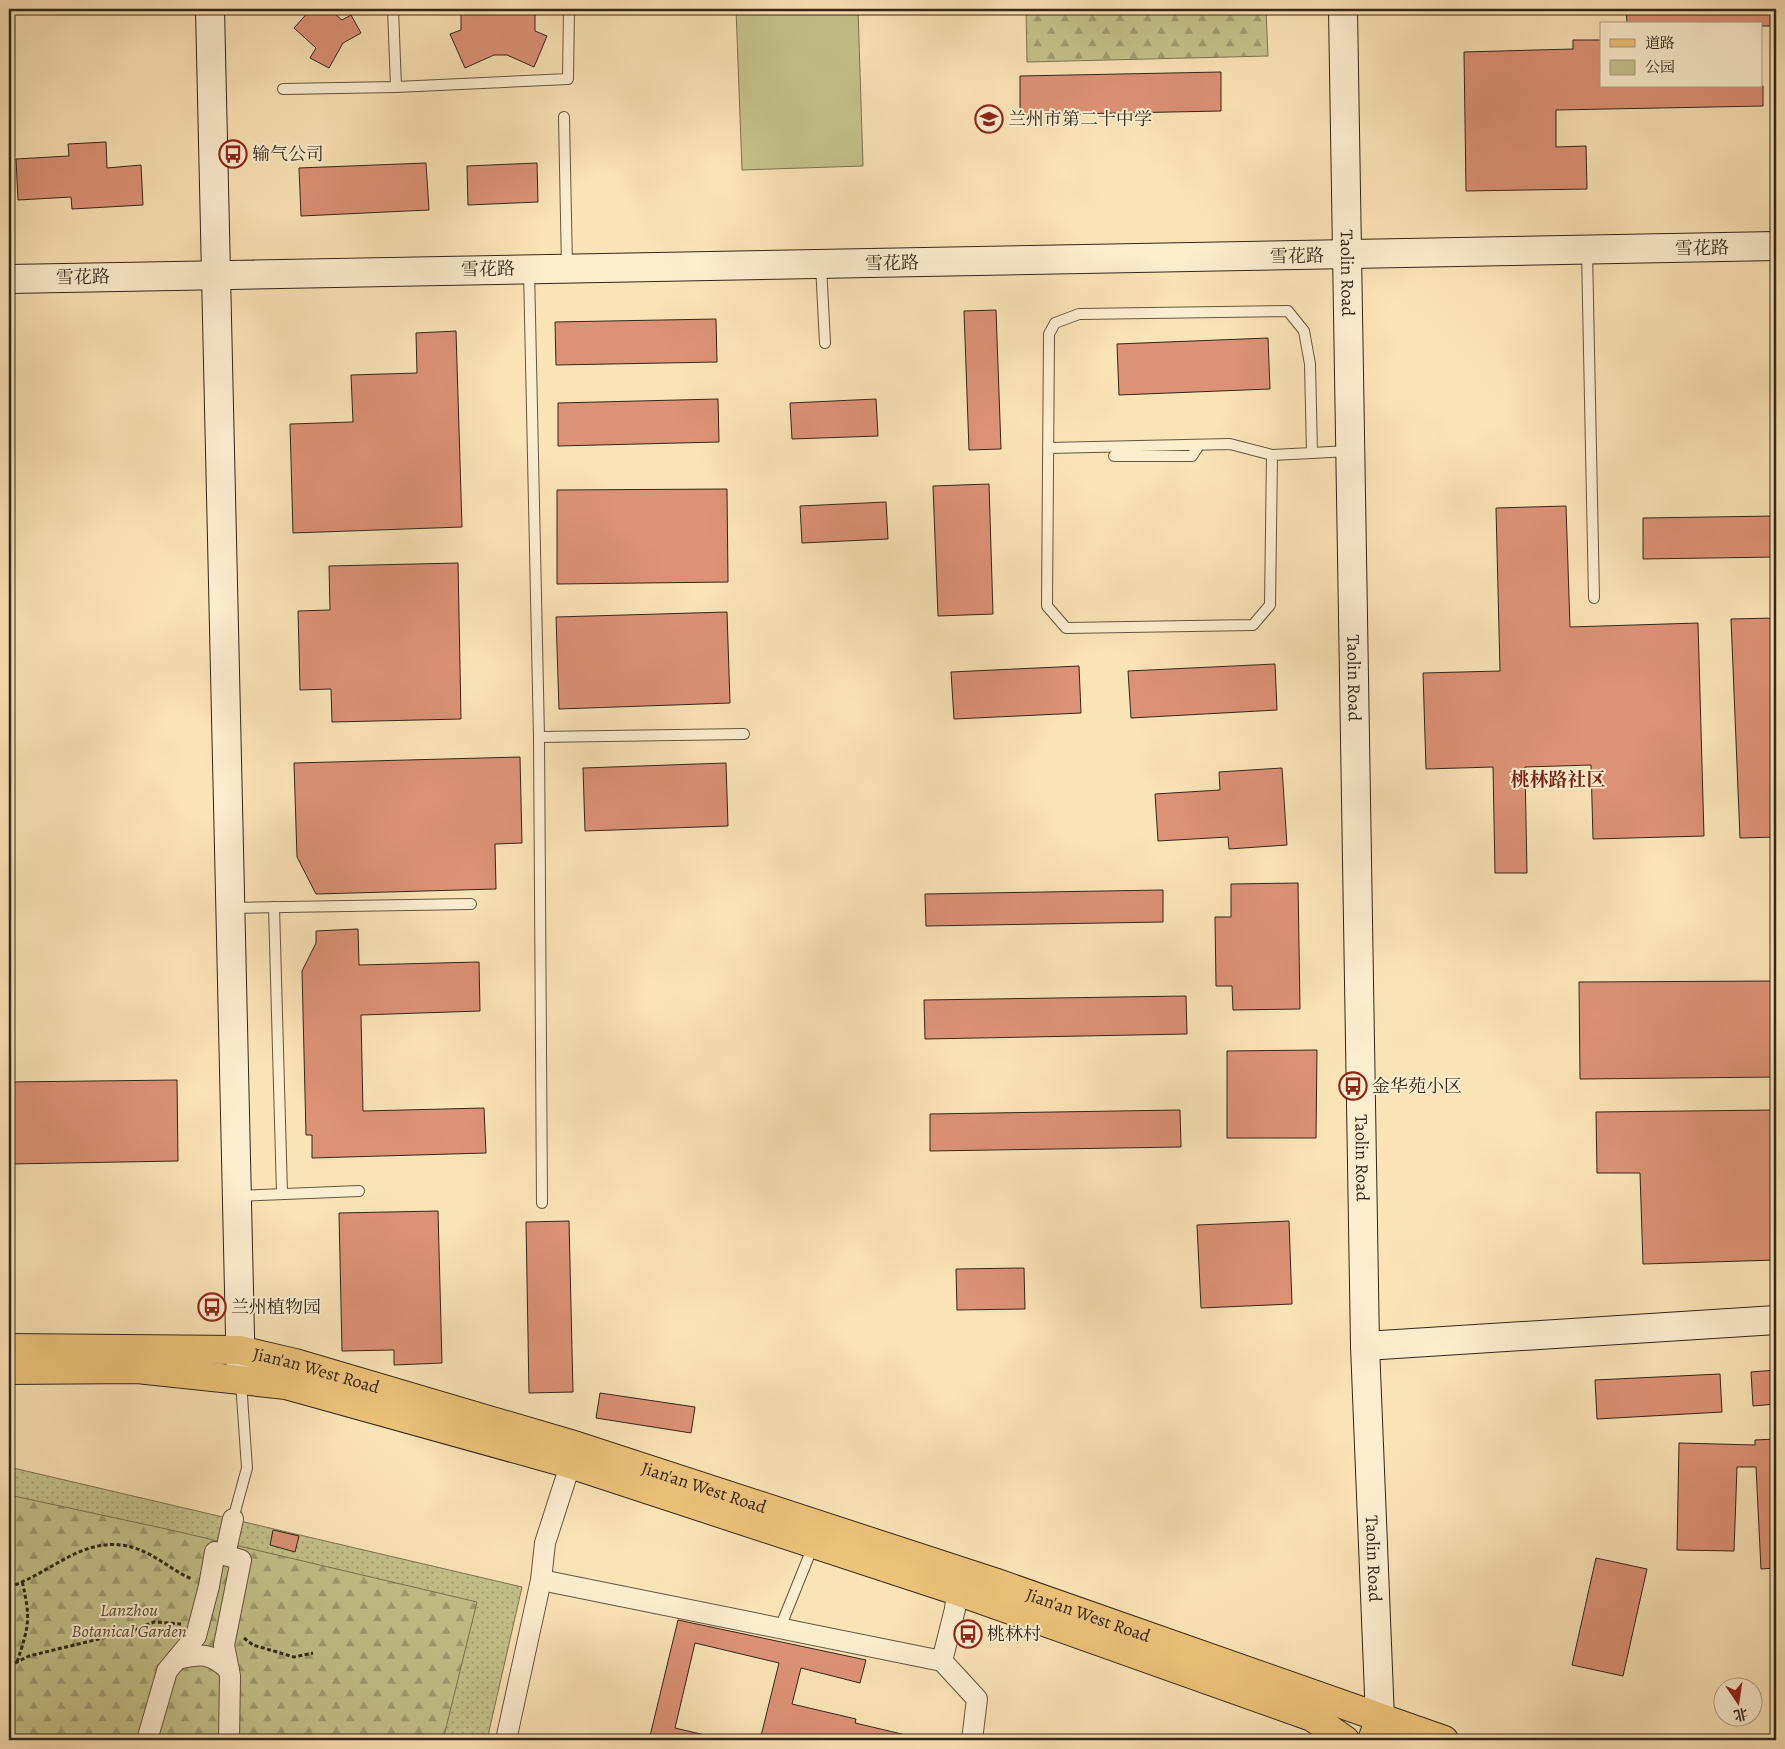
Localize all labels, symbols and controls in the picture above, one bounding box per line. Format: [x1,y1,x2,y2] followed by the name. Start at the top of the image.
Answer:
[1600,22,1762,88] legend
[1645,33,1675,53] text: 道路
[1645,57,1675,77] text: 公园
[974,104,1004,134] school or university icon: 兰州市第二十中学
[1008,107,1152,131] place label: 兰州市第二十中学
[218,139,248,169] bus stop icon: 输气公司
[252,142,324,166] place label: 输气公司
[1335,229,1360,317] street label: Taolin Road
[1675,236,1729,260] street label: 雪花路
[1270,244,1324,268] street label: 雪花路
[865,251,919,275] street label: 雪花路
[461,257,515,281] street label: 雪花路
[56,265,110,289] street label: 雪花路
[1341,634,1367,722] street label: Taolin Road
[1510,767,1606,793] district label: 桃林路社区
[1338,1071,1368,1101] bus stop icon: 金华苑小区
[1372,1074,1462,1098] place label: 金华苑小区
[1349,1114,1375,1202] street label: Taolin Road
[197,1292,227,1322] bus stop icon: 兰州植物园
[231,1295,321,1319] place label: 兰州植物园
[251,1342,383,1399] street label: Jian'an West Road
[638,1456,770,1519] street label: Jian'an West Road
[1360,1515,1387,1603] street label: Taolin Road
[1023,1582,1154,1648] street label: Jian'an West Road
[71,1598,187,1643] park label: Lanzhou Botanical Garden
[953,1619,983,1649] bus stop icon: 桃林村
[987,1622,1041,1646] place label: 桃林村
[1712,1676,1762,1726] north arrow
[1732,1703,1750,1725] text: 北

